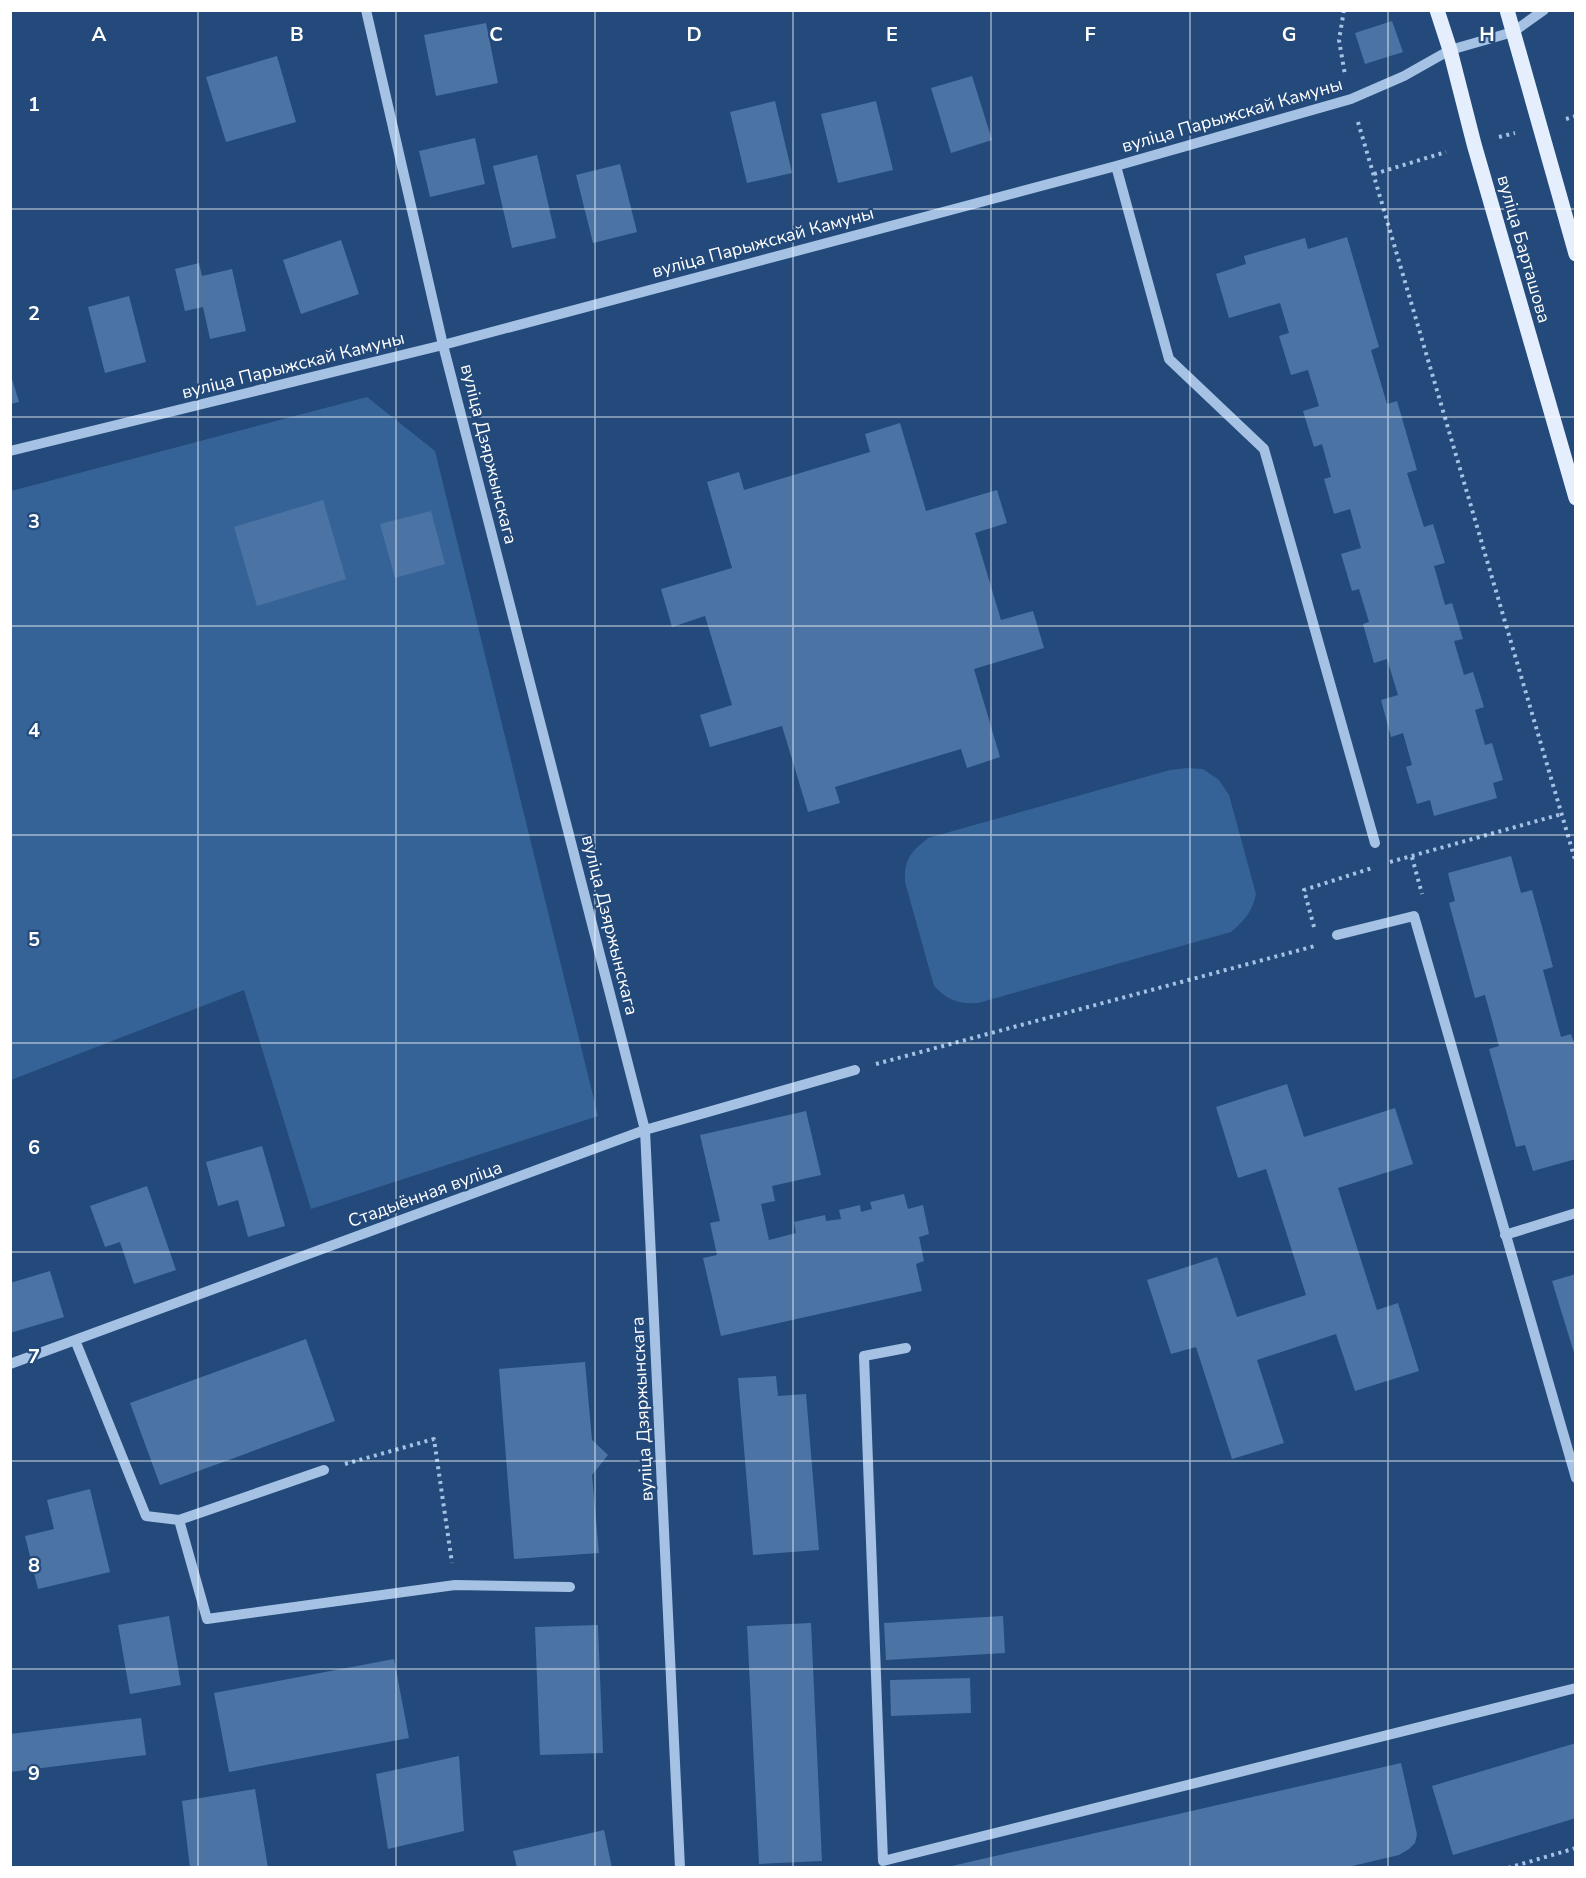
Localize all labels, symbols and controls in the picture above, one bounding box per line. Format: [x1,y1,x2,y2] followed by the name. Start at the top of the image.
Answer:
[92,21,107,48] text: A
[290,21,304,48] text: B
[489,21,503,48] text: C
[686,21,702,48] text: D
[886,21,898,48] text: E
[1084,21,1096,48] text: F
[1282,21,1296,48] text: G
[1479,21,1495,48] text: H
[1119,72,1345,158] street label: вуліца Парыжскай Камуны
[28,91,40,118] text: 1
[1491,172,1557,326] street label: вуліца Барташова
[649,201,877,283] street label: вуліца Парыжскай Камуны
[28,300,40,327] text: 2
[179,326,407,404] street label: вуліца Парыжскай Камуны
[455,361,523,547] street label: вуліца Дзяржынскага
[28,508,40,535] text: 3
[28,717,40,744] text: 4
[576,832,644,1018] street label: вуліца Дзяржынскага
[28,926,40,953] text: 5
[28,1134,40,1161] text: 6
[345,1155,505,1233] street label: Стадыённая вуліца
[625,1316,659,1502] street label: вуліца Дзяржынскага
[28,1343,40,1370] text: 7
[28,1552,40,1579] text: 8
[28,1760,40,1787] text: 9

